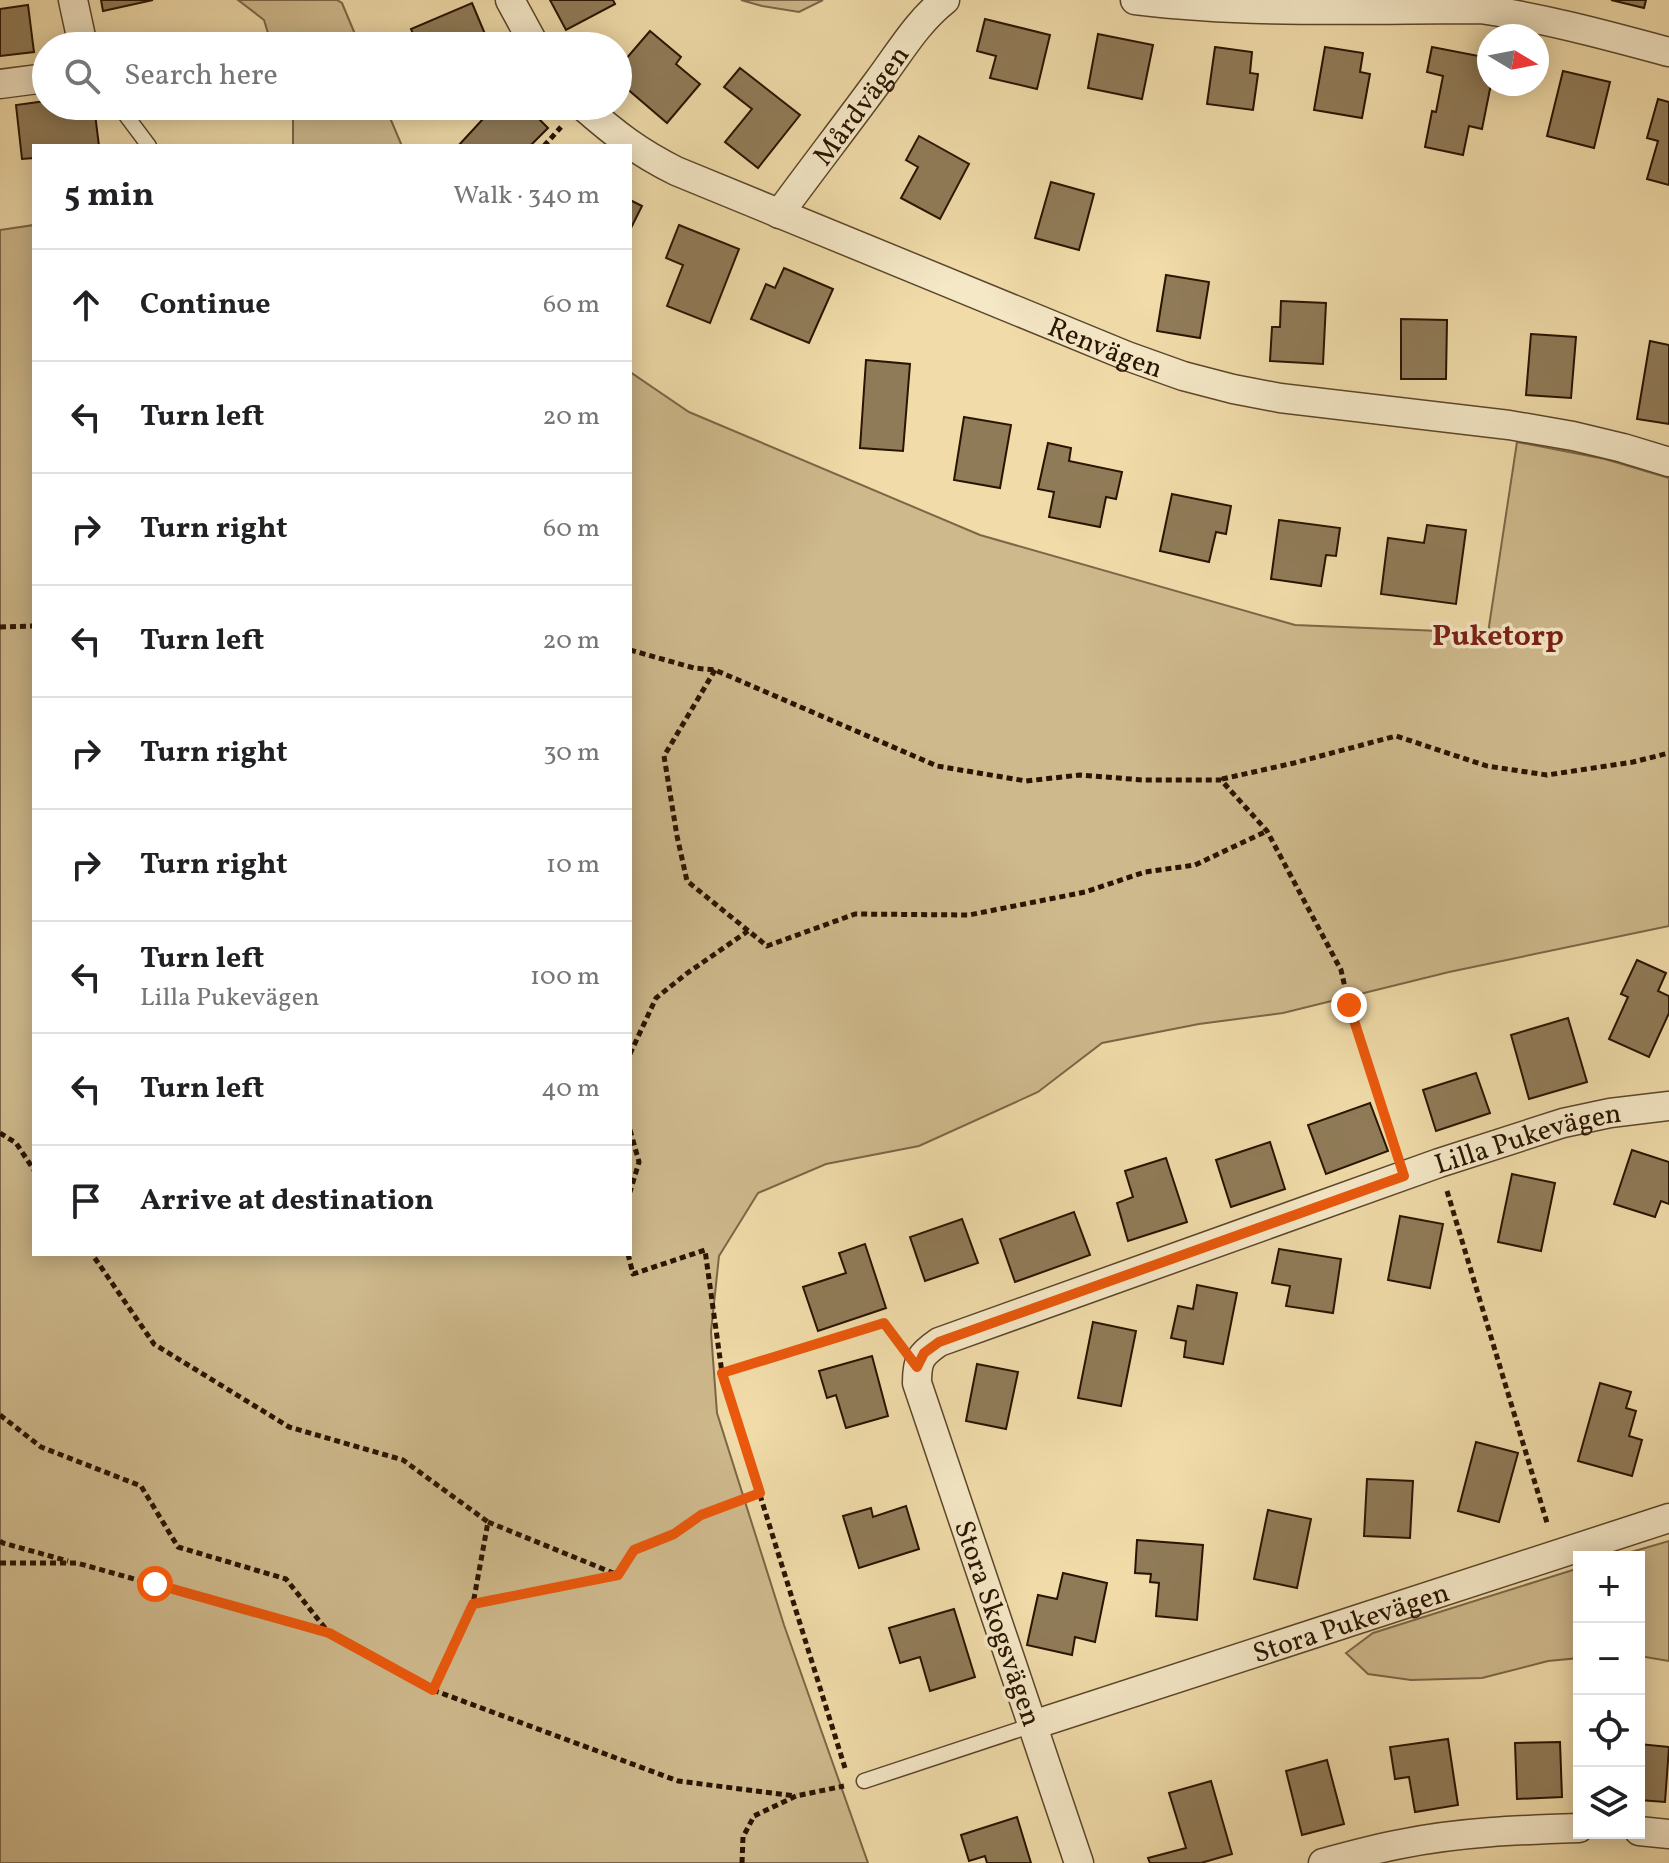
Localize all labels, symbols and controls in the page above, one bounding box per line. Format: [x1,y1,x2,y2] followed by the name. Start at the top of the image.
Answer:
[1477,24,1549,96] north arrow
[32,32,632,120] search box
[805,38,920,175] street label: Mårdvägen
[60,54,104,98] icon: search
[124,55,278,97] text: Search here
[64,173,154,220] text: 5 min
[453,178,600,214] text: Walk · 340 m
[64,283,108,327] icon: ahead
[140,284,271,326] text: Continue
[543,287,600,323] text: 60 m
[1041,309,1168,389] street label: Renvägen
[64,395,108,439] icon: left
[140,396,264,438] text: Turn left
[542,399,600,435] text: 20 m
[64,507,108,551] icon: right
[140,508,288,550] text: Turn right
[543,511,600,547] text: 60 m
[1432,616,1564,658] district label: Puketorp
[64,619,108,663] icon: left
[140,620,264,662] text: Turn left
[542,623,600,659] text: 20 m
[64,731,108,775] icon: right
[140,732,288,774] text: Turn right
[543,735,600,771] text: 30 m
[64,843,108,887] icon: right
[140,844,288,886] text: Turn right
[546,847,600,883] text: 10 m
[140,938,264,980] text: Turn left
[64,955,108,999] icon: left
[530,959,600,995] text: 100 m
[140,980,320,1016] text: Lilla Pukevägen
[1331,987,1367,1023] route end
[64,1067,108,1111] icon: left
[140,1068,264,1110] text: Turn left
[541,1071,600,1107] text: 40 m
[1430,1095,1624,1185] street label: Lilla Pukevägen
[64,1179,108,1223] icon: arrive
[140,1180,434,1222] text: Arrive at destination
[943,1516,1050,1732] street label: Stora Skogsvägen
[1573,1551,1645,1839] map controls
[1573,1551,1645,1623] button: +
[137,1566,173,1602] route start
[1248,1574,1455,1674] street label: Stora Pukevägen
[1573,1623,1645,1695] button: −
[1573,1695,1645,1767] button: locate
[1573,1767,1645,1839] button: layers

